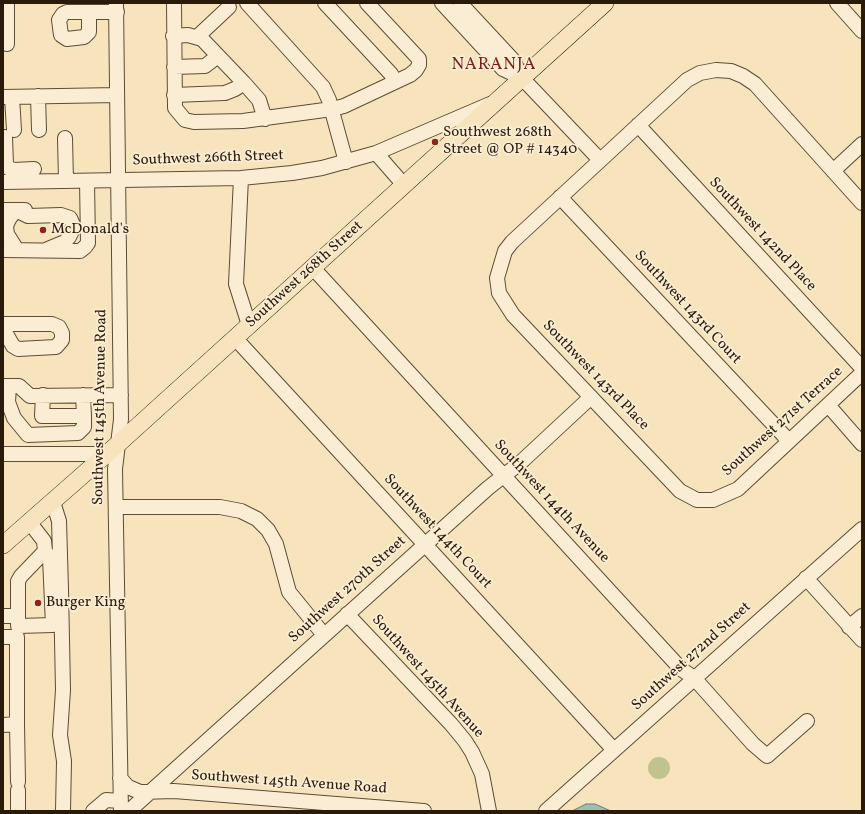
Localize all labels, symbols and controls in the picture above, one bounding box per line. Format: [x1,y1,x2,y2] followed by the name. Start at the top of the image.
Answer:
[451,56,537,76] district label: NARANJA
[443,124,577,159] place label: Southwest 268th Street @ OP # 14340
[430,137,440,147] marker: Southwest 268th Street @ OP # 14340
[132,147,284,171] street label: Southwest 266th Street
[705,174,819,296] street label: Southwest 142nd Place
[243,218,367,332] street label: Southwest 268th Street
[51,221,129,239] place label: McDonald's
[38,225,48,235] marker: McDonald's
[630,247,744,369] street label: Southwest 143rd Court
[90,309,112,505] street label: Southwest 145th Avenue Road
[538,317,652,435] street label: Southwest 143rd Place
[719,363,847,481] street label: Southwest 271st Terrace
[489,437,613,567] street label: Southwest 144th Avenue
[379,471,495,593] street label: Southwest 144th Court
[286,533,410,647] street label: Southwest 270th Street
[46,594,125,612] place label: Burger King
[33,598,43,608] marker: Burger King
[629,599,755,715] street label: Southwest 272nd Street
[367,612,487,742] street label: Southwest 145th Avenue
[190,767,388,799] street label: Southwest 145th Avenue Road

